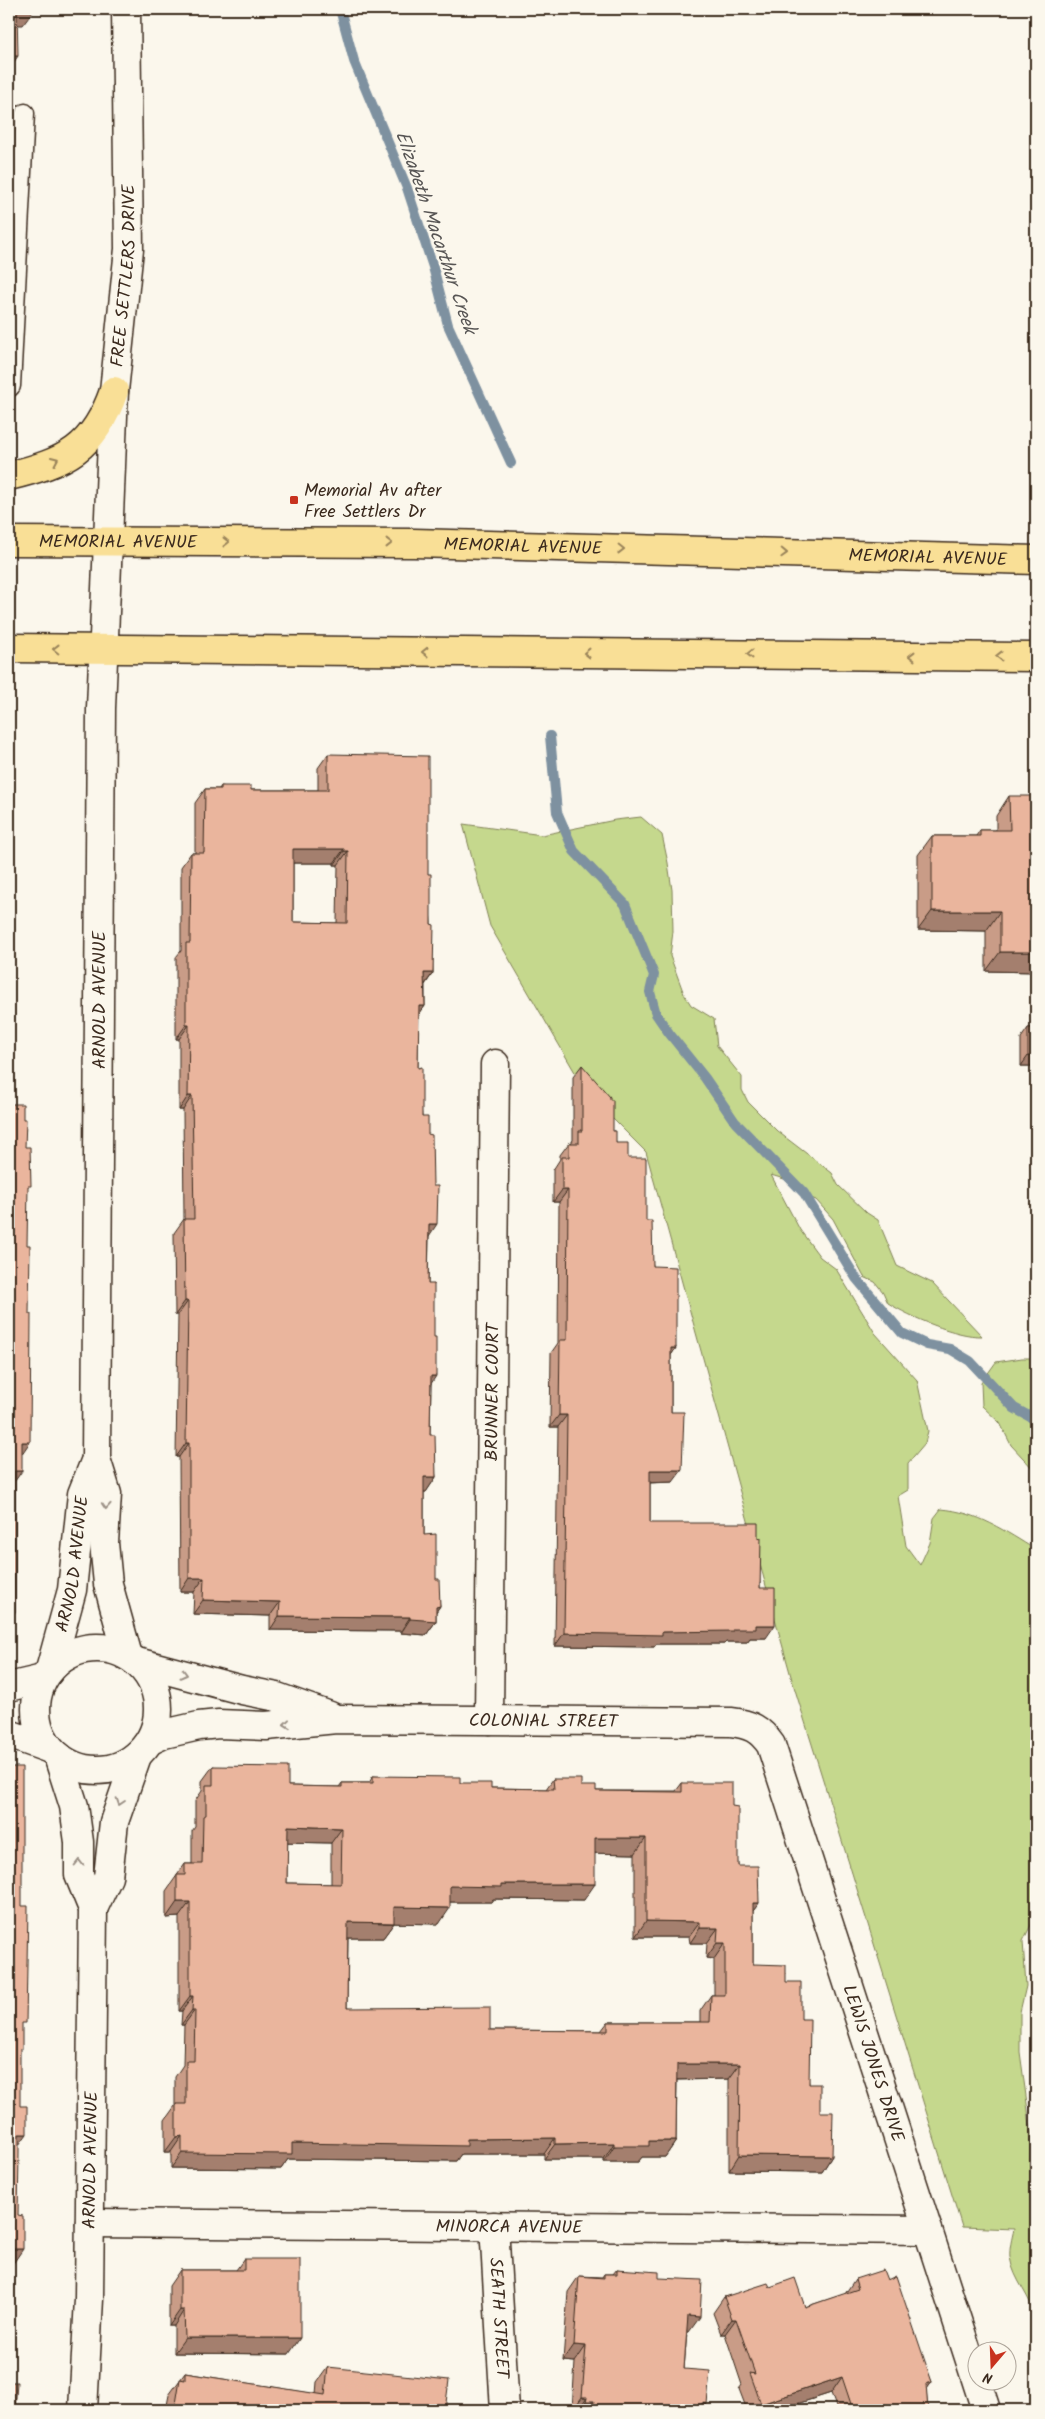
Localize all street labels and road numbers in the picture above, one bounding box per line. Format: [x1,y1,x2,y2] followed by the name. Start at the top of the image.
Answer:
[104,184,145,368] street label: FREE SETTLERS DRIVE
[39,528,198,558] street label: MEMORIAL AVENUE
[443,531,603,564] street label: MEMORIAL AVENUE
[848,542,1008,575] street label: MEMORIAL AVENUE
[86,931,115,1069] street label: ARNOLD AVENUE
[478,1321,509,1461] street label: BRUNNER COURT
[48,1494,98,1636] street label: ARNOLD AVENUE
[469,1707,619,1737] street label: COLONIAL STREET
[833,1981,912,2146] street label: LEWIS JONES DRIVE
[76,2090,107,2229] street label: ARNOLD AVENUE
[435,2213,583,2243] street label: MINORCA AVENUE
[480,2257,516,2380] street label: SEATH STREET

